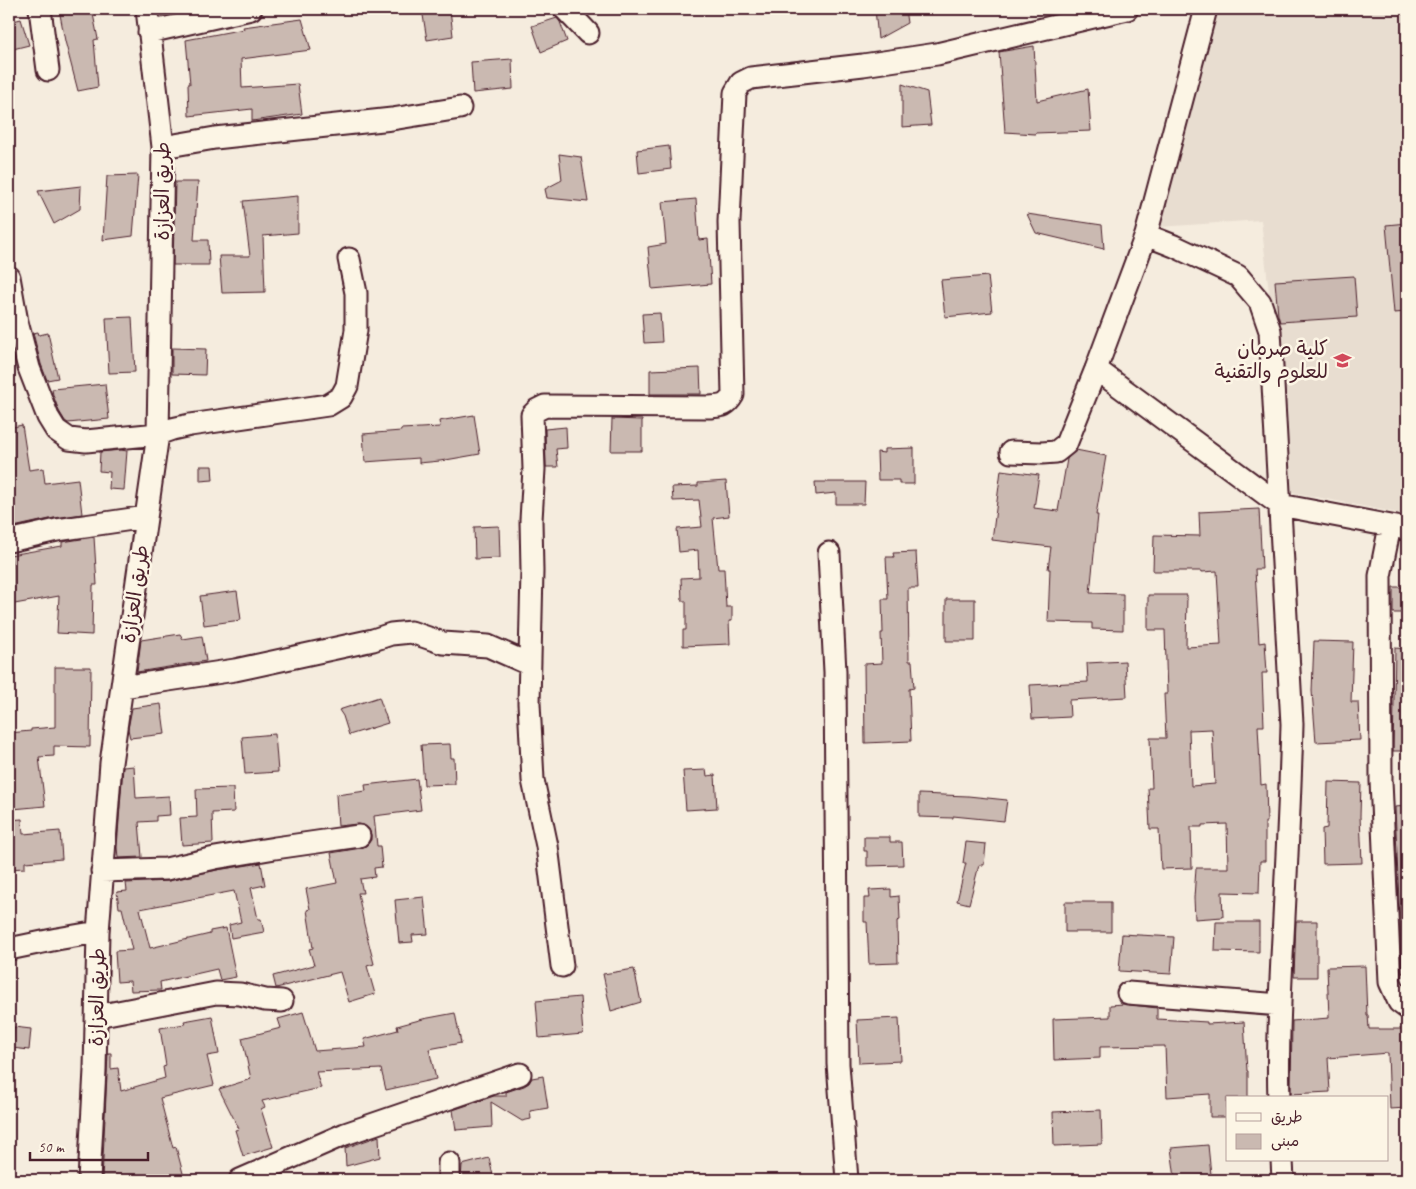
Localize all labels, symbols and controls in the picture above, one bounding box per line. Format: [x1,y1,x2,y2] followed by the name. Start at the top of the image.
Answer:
[150,142,175,240] street label: طريق العزازة
[1215,336,1328,387] place label: كلية صرمان للعلوم والتقنية
[1332,350,1352,370] school or university icon: كلية صرمان للعلوم والتقنية
[116,543,154,645] street label: طريق العزازة
[84,947,110,1047] street label: طريق العزازة
[1226,1096,1388,1162] legend
[1271,1108,1303,1127] text: طريق
[30,1129,148,1161] scale bar
[1271,1132,1299,1151] text: مبنى
[38,1138,65,1157] text: 50 m

